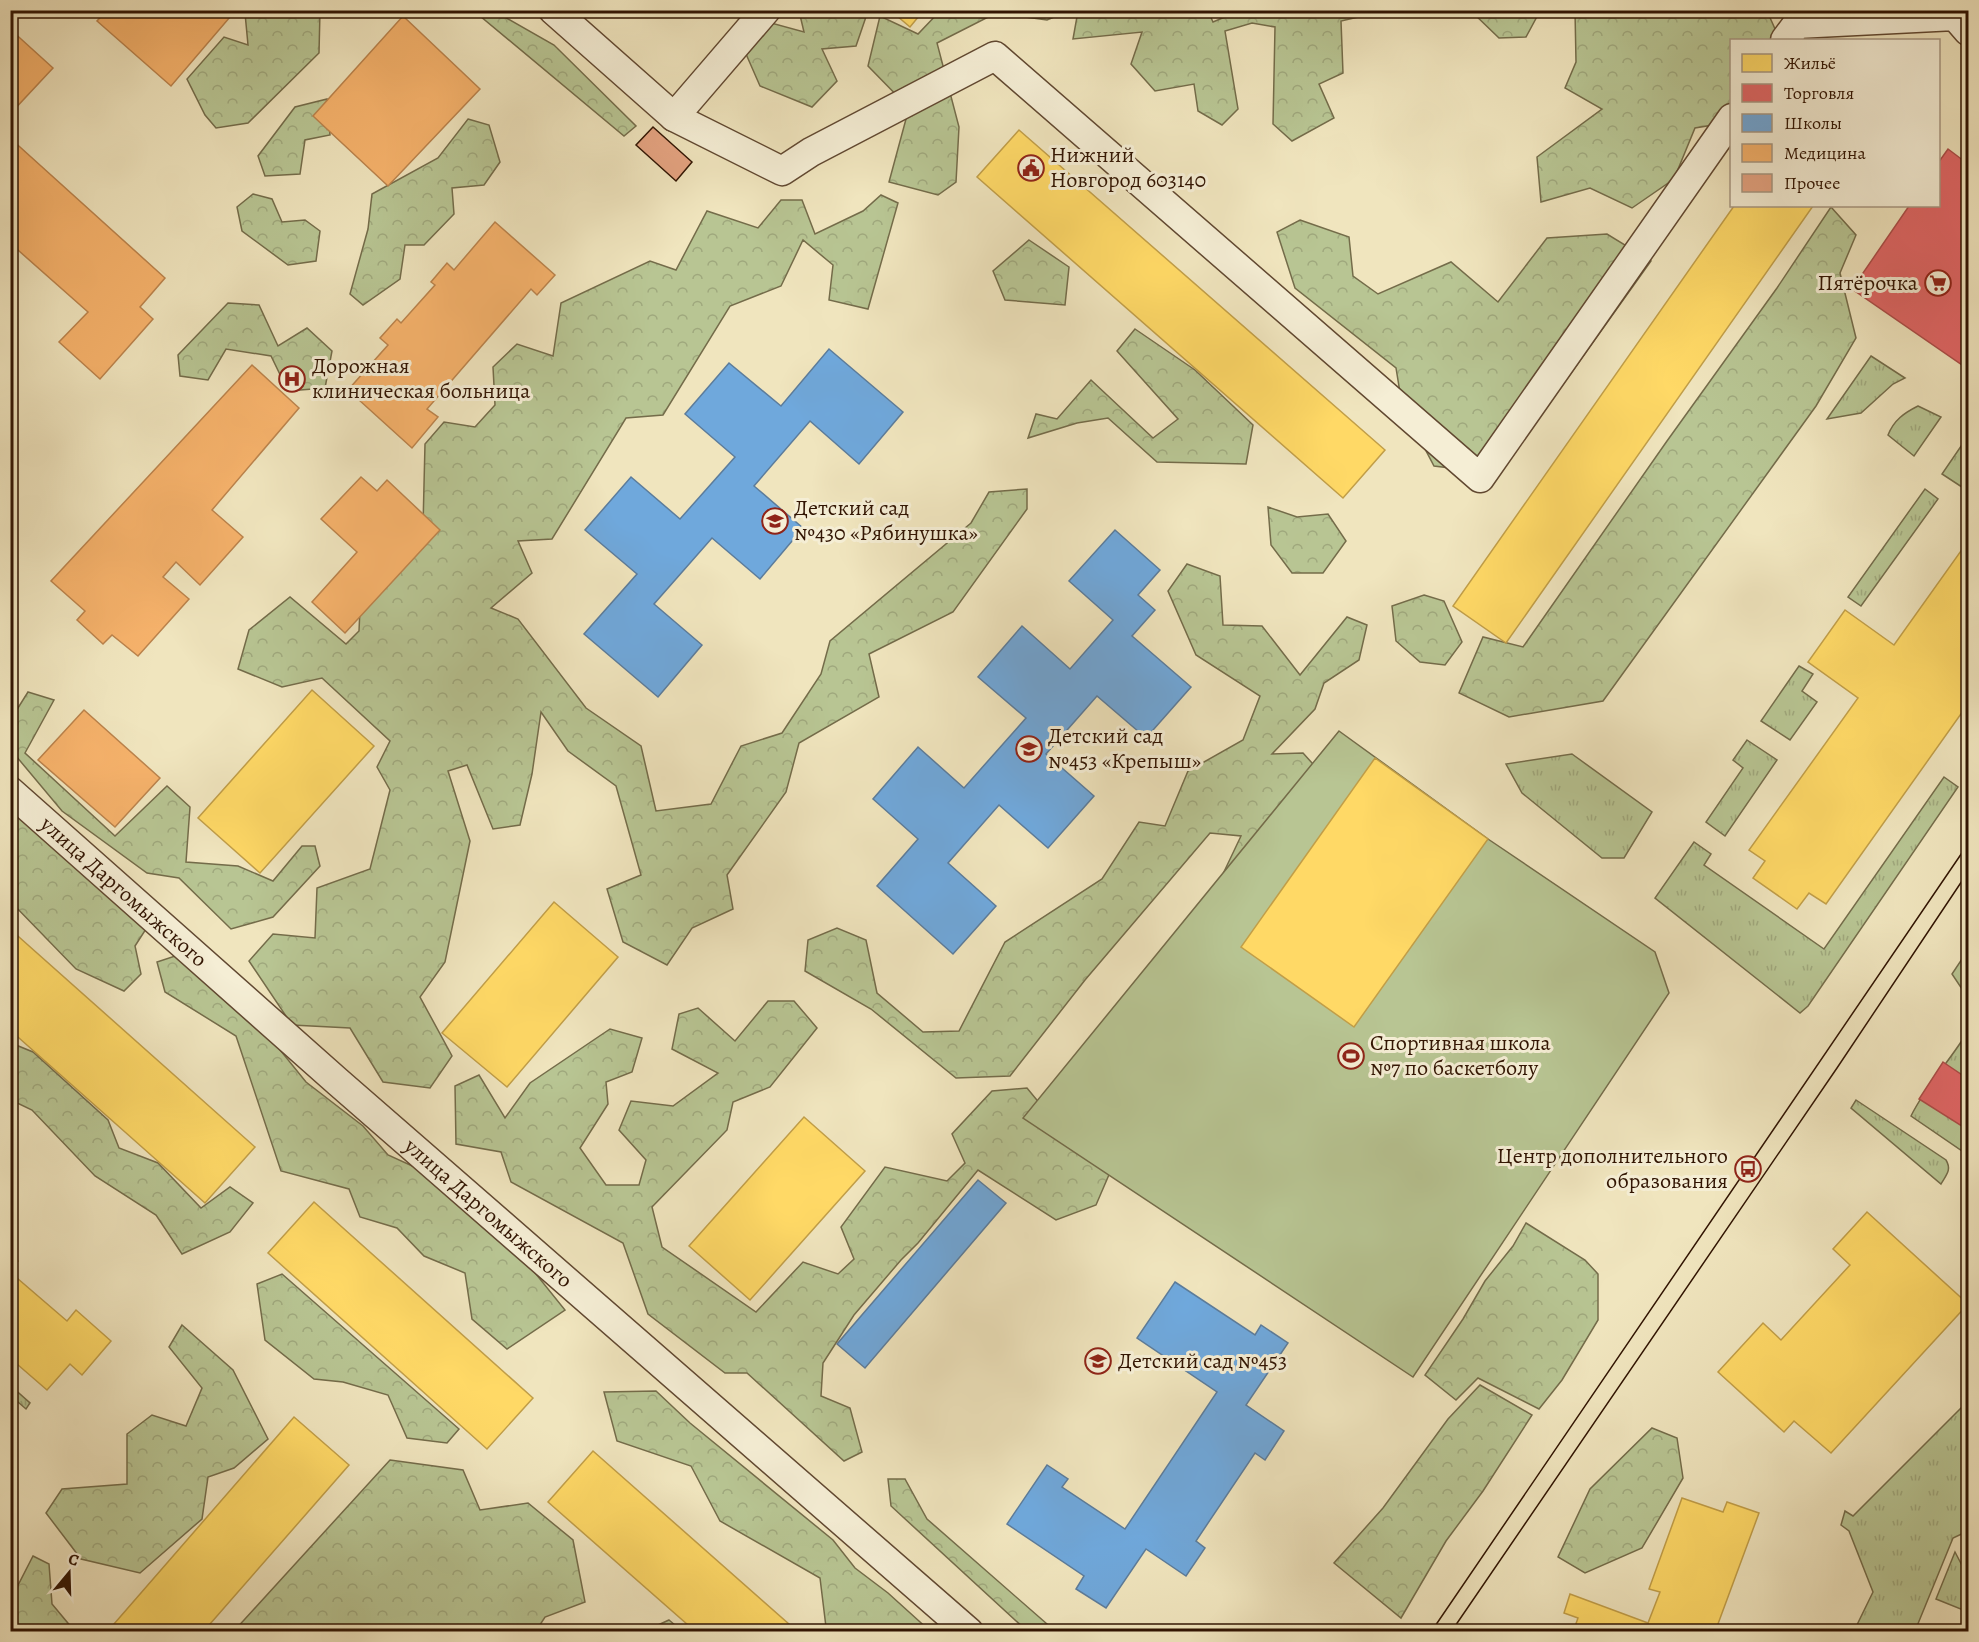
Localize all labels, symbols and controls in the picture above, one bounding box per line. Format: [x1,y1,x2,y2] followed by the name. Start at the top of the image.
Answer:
[1730,39,1940,207] legend
[1784,51,1836,75] text: Жильё
[1784,81,1854,105] text: Торговля
[1784,111,1842,135] text: Школы
[1050,140,1206,195] place label: Нижний Новгород 603140
[1784,141,1867,165] text: Медицина
[1016,153,1046,183] public building icon: Нижний Новгород 603140
[1784,171,1840,195] text: Прочее
[1818,268,1919,298] place label: Пятёрочка
[1923,268,1953,298] supermarket icon: Пятёрочка
[312,351,531,406] place label: Дорожная клиническая больница
[277,364,307,394] hospital icon: Дорожная клиническая больница
[794,493,978,548] place label: Детский сад №430 «Рябинушка»
[760,506,790,536] school or university icon: Детский сад №430 «Рябинушка»
[1048,721,1201,776] place label: Детский сад №453 «Крепыш»
[1014,734,1044,764] school or university icon: Детский сад №453 «Крепыш»
[33,809,214,974] street label: улица Даргомыжского
[1370,1028,1552,1083] place label: Спортивная школа №7 по баскетболу
[1336,1041,1366,1071] sports icon: Спортивная школа №7 по баскетболу
[397,1131,579,1295] street label: улица Даргомыжского
[1497,1141,1728,1196] place label: Центр дополнительного образования
[1733,1154,1763,1184] bus stop icon: Центр дополнительного образования
[1083,1346,1113,1376] school or university icon: Детский сад №453
[1118,1346,1287,1376] place label: Детский сад №453
[39,1543,99,1603] north arrow
[65,1548,82,1572] text: С

